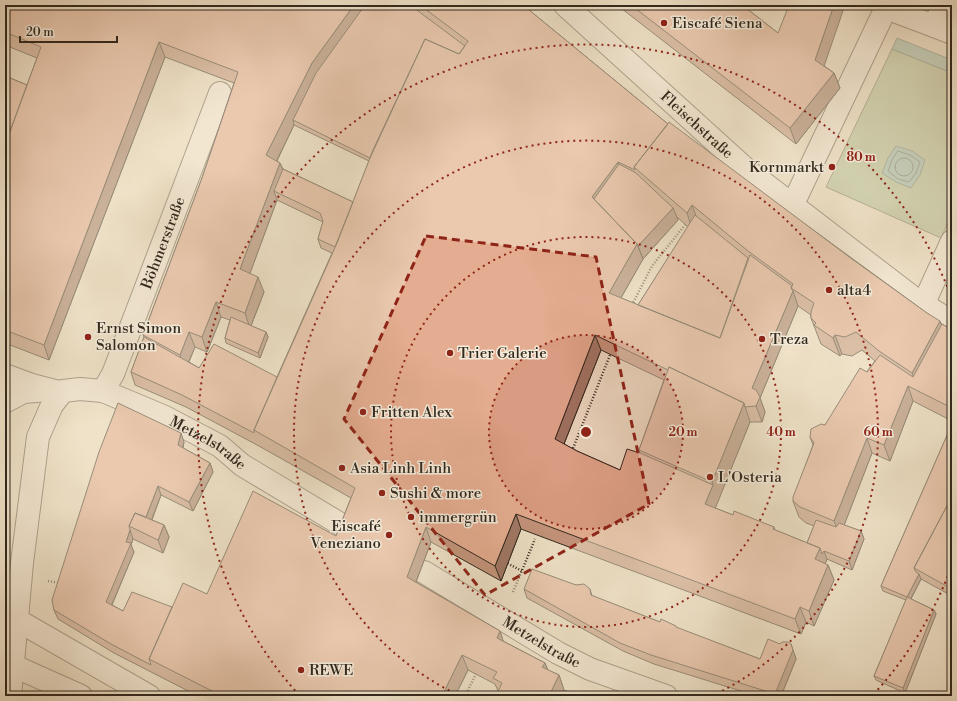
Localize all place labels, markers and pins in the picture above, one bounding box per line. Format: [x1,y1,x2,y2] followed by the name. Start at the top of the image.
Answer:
[672,14,763,33] place label: Eiscafé Siena
[659,18,669,28] marker: Eiscafé Siena
[749,158,825,177] place label: Kornmarkt
[827,162,837,172] marker: Kornmarkt
[837,281,871,300] place label: alta4
[824,285,834,295] marker: alta4
[96,319,181,355] place label: Ernst Simon Salomon
[770,330,809,349] place label: Treza
[83,332,93,342] marker: Ernst Simon Salomon
[757,334,767,344] marker: Treza
[458,344,547,363] place label: Trier Galerie
[445,348,455,358] marker: Trier Galerie
[371,403,453,422] place label: Fritten Alex
[358,407,368,417] marker: Fritten Alex
[579,425,593,439] centre of rings
[349,459,451,478] place label: Asia Linh Linh
[337,463,347,473] marker: Asia Linh Linh
[718,468,782,487] place label: L'Osteria
[705,472,715,482] marker: L'Osteria
[390,484,481,503] place label: Sushi & more
[377,488,387,498] marker: Sushi & more
[419,508,497,527] place label: immergrün
[406,512,416,522] marker: immergrün
[309,517,381,553] place label: Eiscafé Veneziano
[384,530,394,540] marker: Eiscafé Veneziano
[309,661,353,680] place label: REWE
[296,665,306,675] marker: REWE

